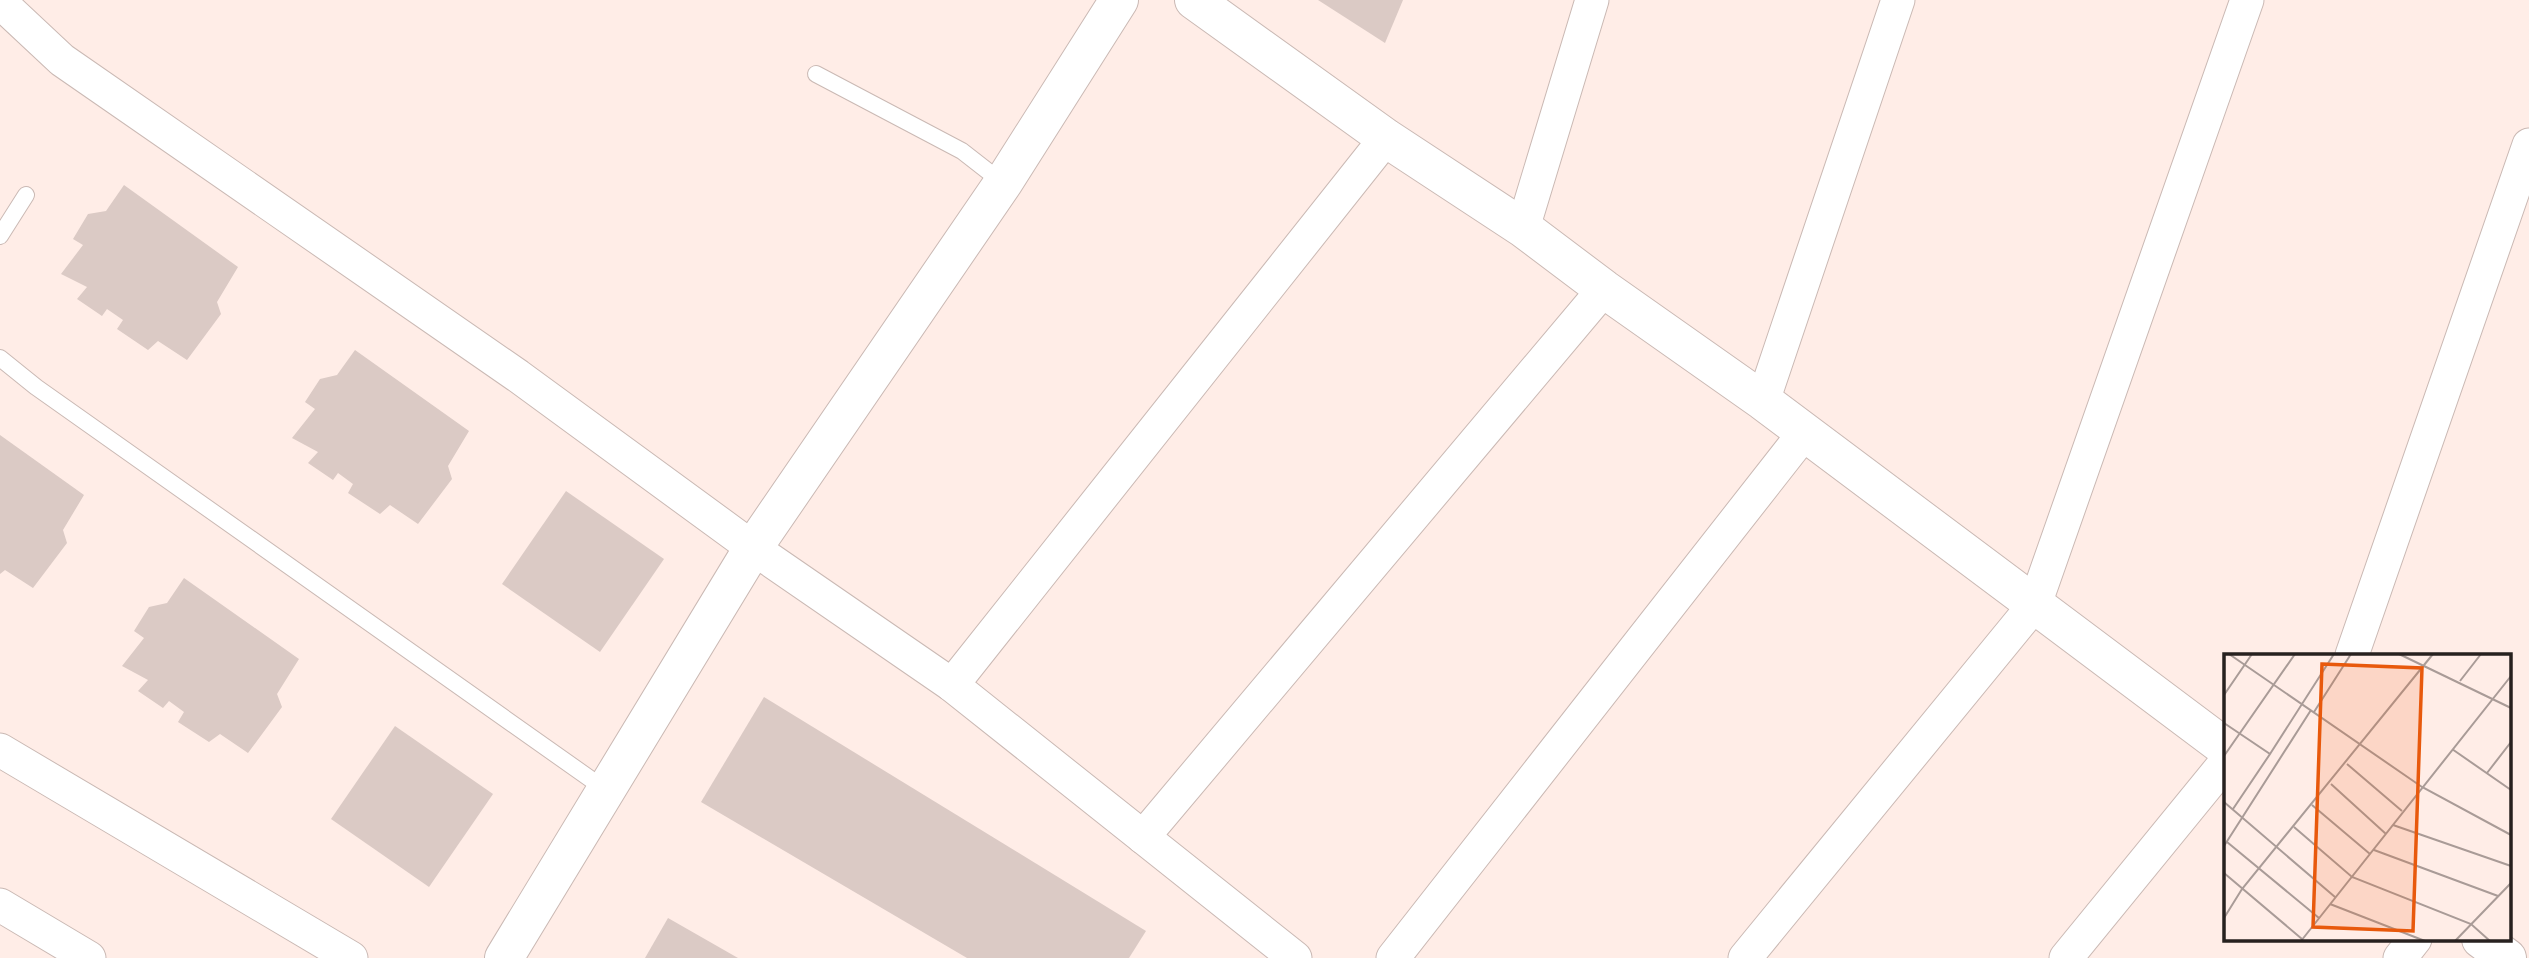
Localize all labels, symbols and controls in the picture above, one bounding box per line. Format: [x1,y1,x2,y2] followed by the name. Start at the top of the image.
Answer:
[2224,654,2512,940] inset map

